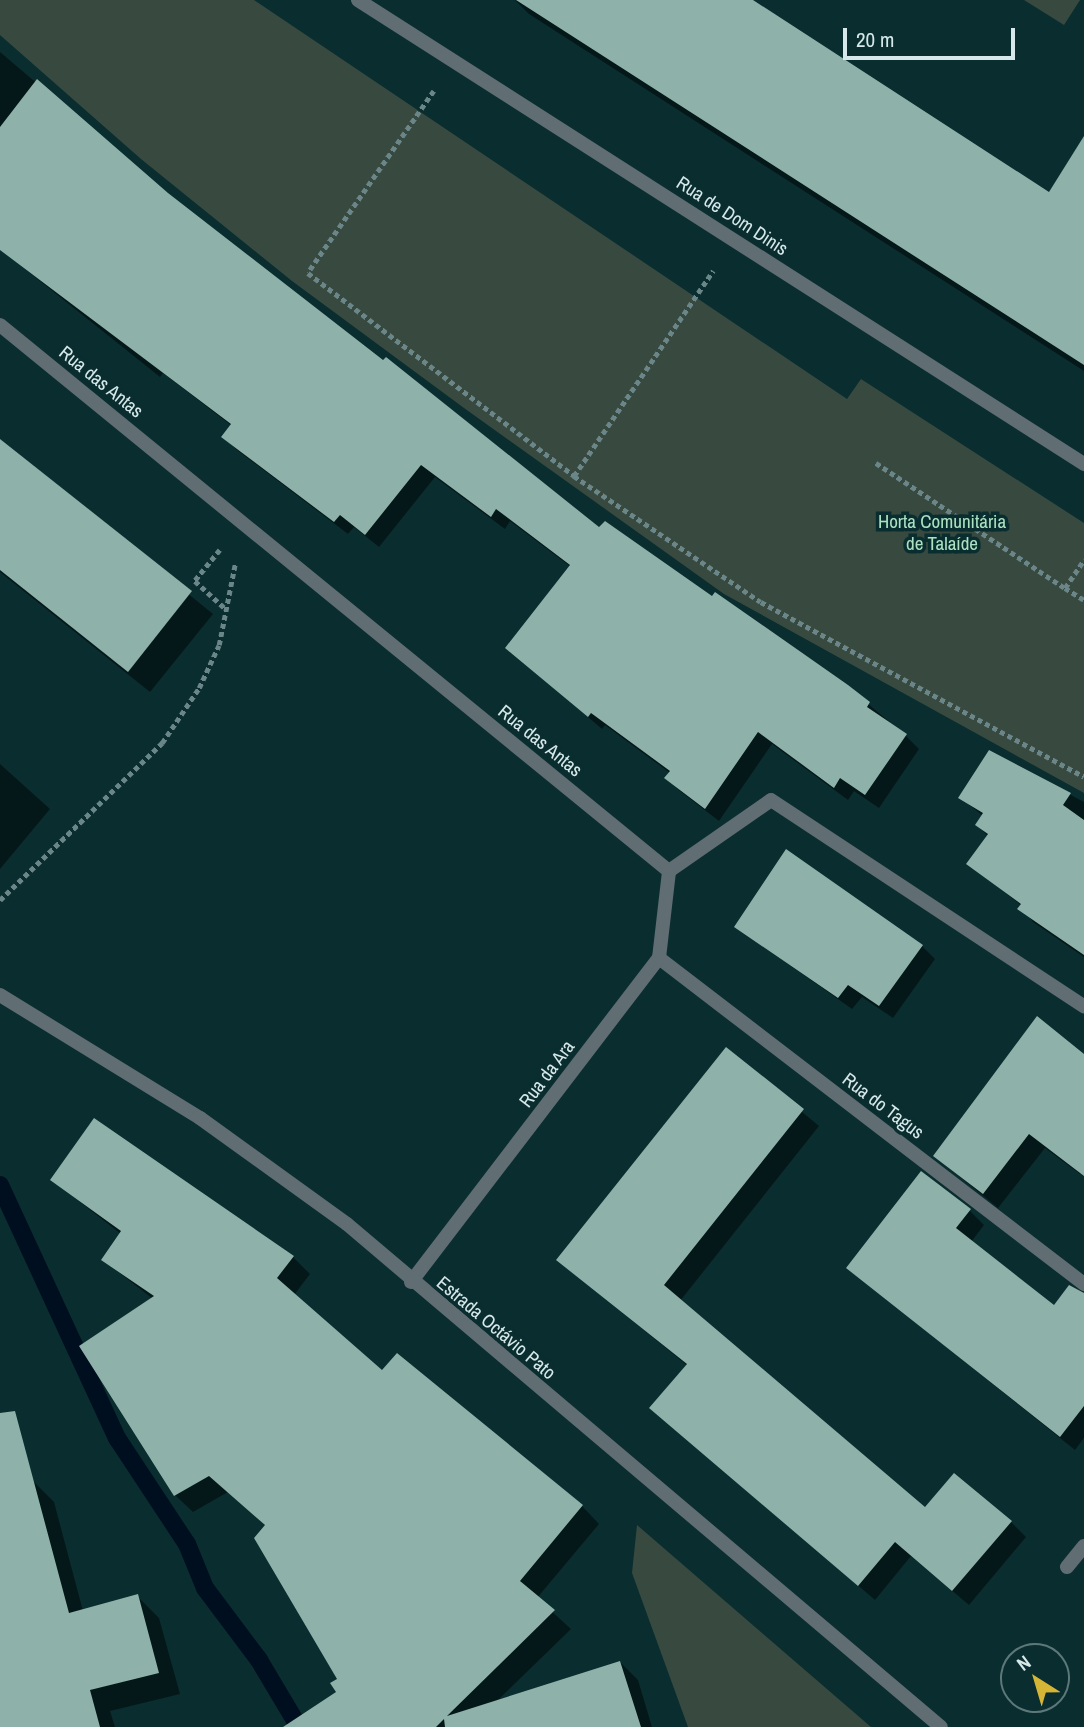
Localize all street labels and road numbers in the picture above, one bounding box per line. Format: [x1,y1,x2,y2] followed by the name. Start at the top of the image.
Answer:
[672,172,792,260] street label: Rua de Dom Dinis
[54,341,148,423] street label: Rua das Antas
[493,700,587,782] street label: Rua das Antas
[514,1036,580,1112] street label: Rua da Ara
[838,1068,928,1144] street label: Rua do Tagus
[432,1272,560,1384] street label: Estrada Octávio Pato

